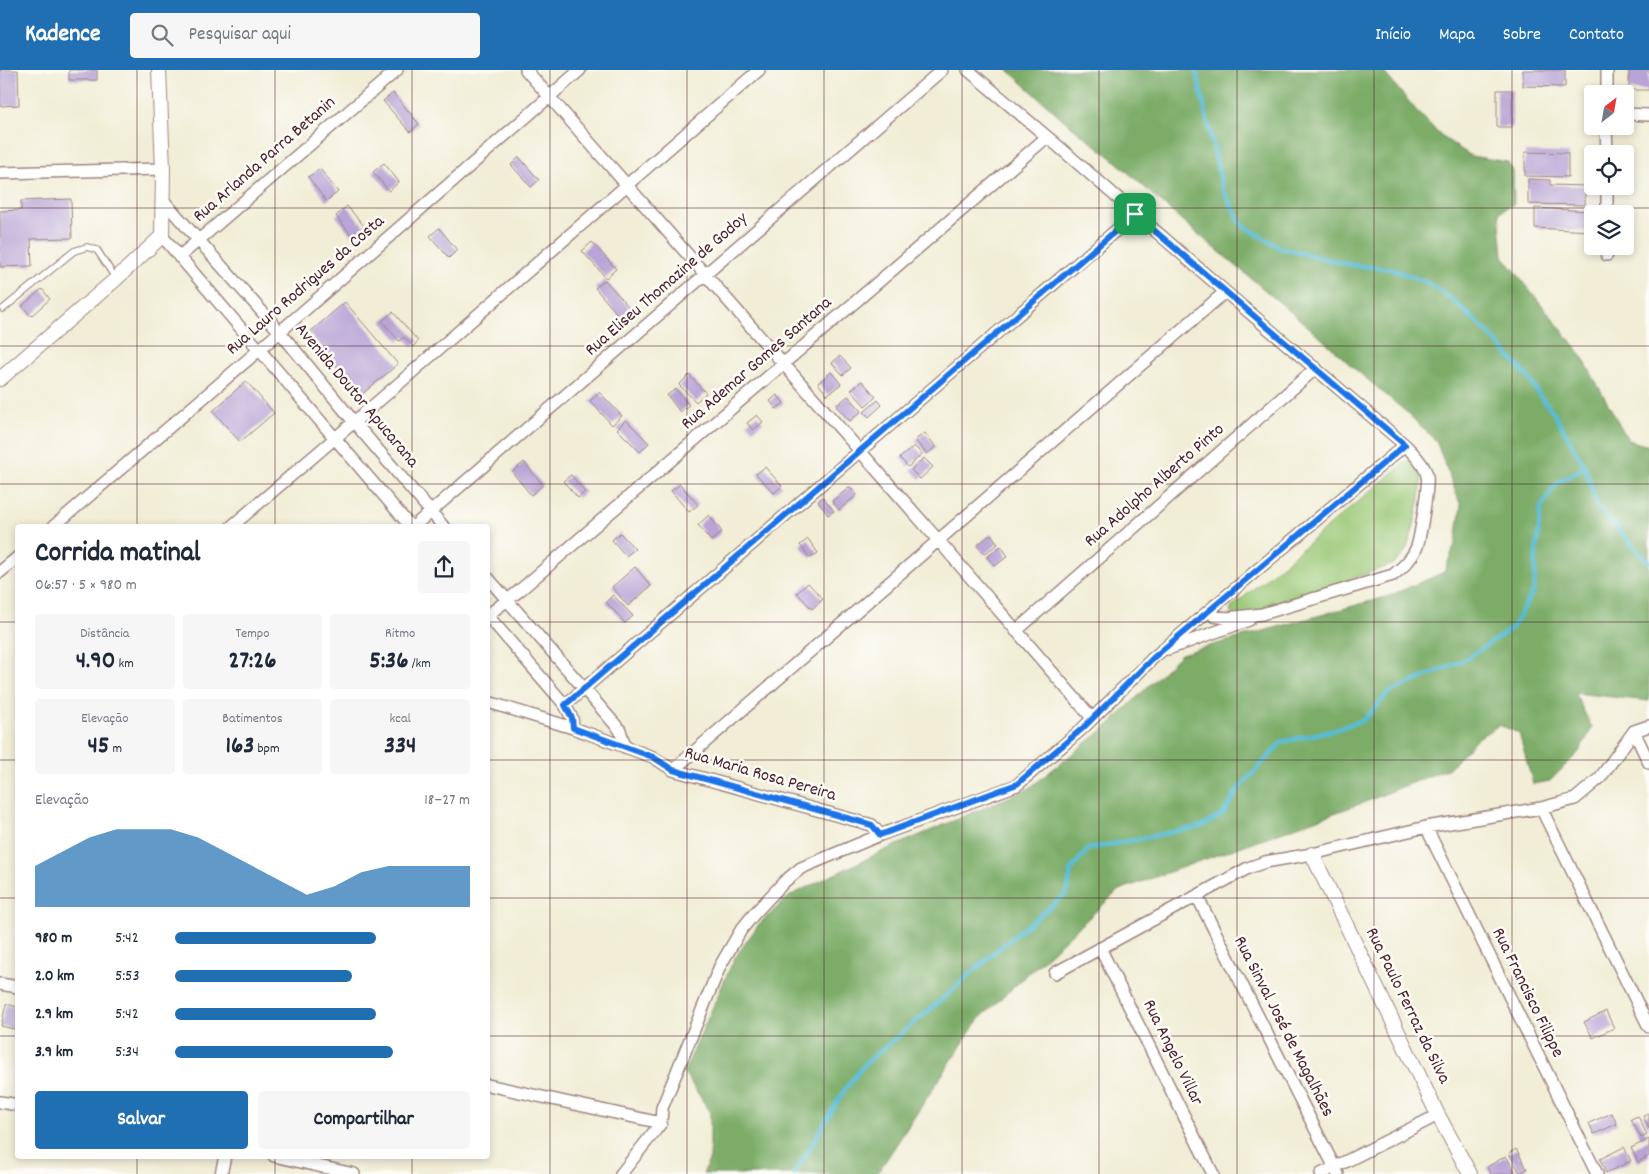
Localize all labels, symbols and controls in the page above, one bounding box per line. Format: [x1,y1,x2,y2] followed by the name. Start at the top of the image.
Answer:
[130,13,480,58] search box
[25,18,100,52] text: Kadence
[148,21,176,49] icon: search
[188,22,291,49] text: Pesquisar aqui
[1375,23,1411,48] text: Início
[1439,23,1475,48] text: Mapa
[1503,23,1541,48] text: Sobre
[1569,23,1624,48] text: Contato
[1584,85,1634,135] north arrow
[1584,85,1634,255] map controls
[188,91,342,229] street label: Rua Arlanda Parra Betanin
[1584,145,1634,195] button: locate
[1114,193,1156,235] pin
[1121,200,1149,228] icon: arrive
[1584,205,1634,255] button: layers
[580,207,754,363] street label: Rua Eliseu Thomazine de Godoy
[221,210,391,362] street label: Rua Lauro Rodrigues da Costa
[676,291,838,437] street label: Rua Ademar Gomes Santana
[288,318,424,474] street label: Avenida Doutor Apucarana
[1080,418,1230,554] street label: Rua Adolpho Alberto Pinto
[35,535,200,575] text: Corrida matinal
[418,541,470,593] button: share
[35,574,137,597] text: 06:57 · 5 × 980 m
[80,624,129,644] text: Distância
[235,624,270,644] text: Tempo
[385,624,415,644] text: Ritmo
[76,644,115,680] text: 4.90
[229,644,276,680] text: 27:26
[369,644,408,680] text: 5:36
[115,654,134,674] text: km
[408,654,431,674] text: /km
[81,709,128,729] text: Elevação
[222,709,283,729] text: Batimentos
[390,709,411,729] text: kcal
[87,729,109,765] text: 45
[225,729,254,765] text: 163
[384,729,416,765] text: 334
[109,739,122,759] text: m
[254,739,280,759] text: bpm
[681,741,839,809] street label: Rua Maria Rosa Pereira
[35,789,89,812] text: Elevação
[424,789,470,812] text: 18–27 m
[1358,924,1456,1089] street label: Rua Paulo Ferraz da Silva
[1485,924,1569,1062] street label: Rua Francisco Filippe
[35,927,72,950] text: 980 m
[115,927,139,950] text: 5:42
[1227,932,1339,1122] street label: Rua Sinval José de Magalhães
[35,965,75,988] text: 2.0 km
[115,965,140,988] text: 5:53
[1136,996,1209,1110] street label: Rua Angelo Villar
[35,1003,73,1026] text: 2.9 km
[115,1003,139,1026] text: 5:42
[35,1041,73,1064] text: 3.9 km
[115,1041,139,1064] text: 5:34
[35,1091,248,1149] button: Salvar
[258,1091,470,1149] button: Compartilhar

